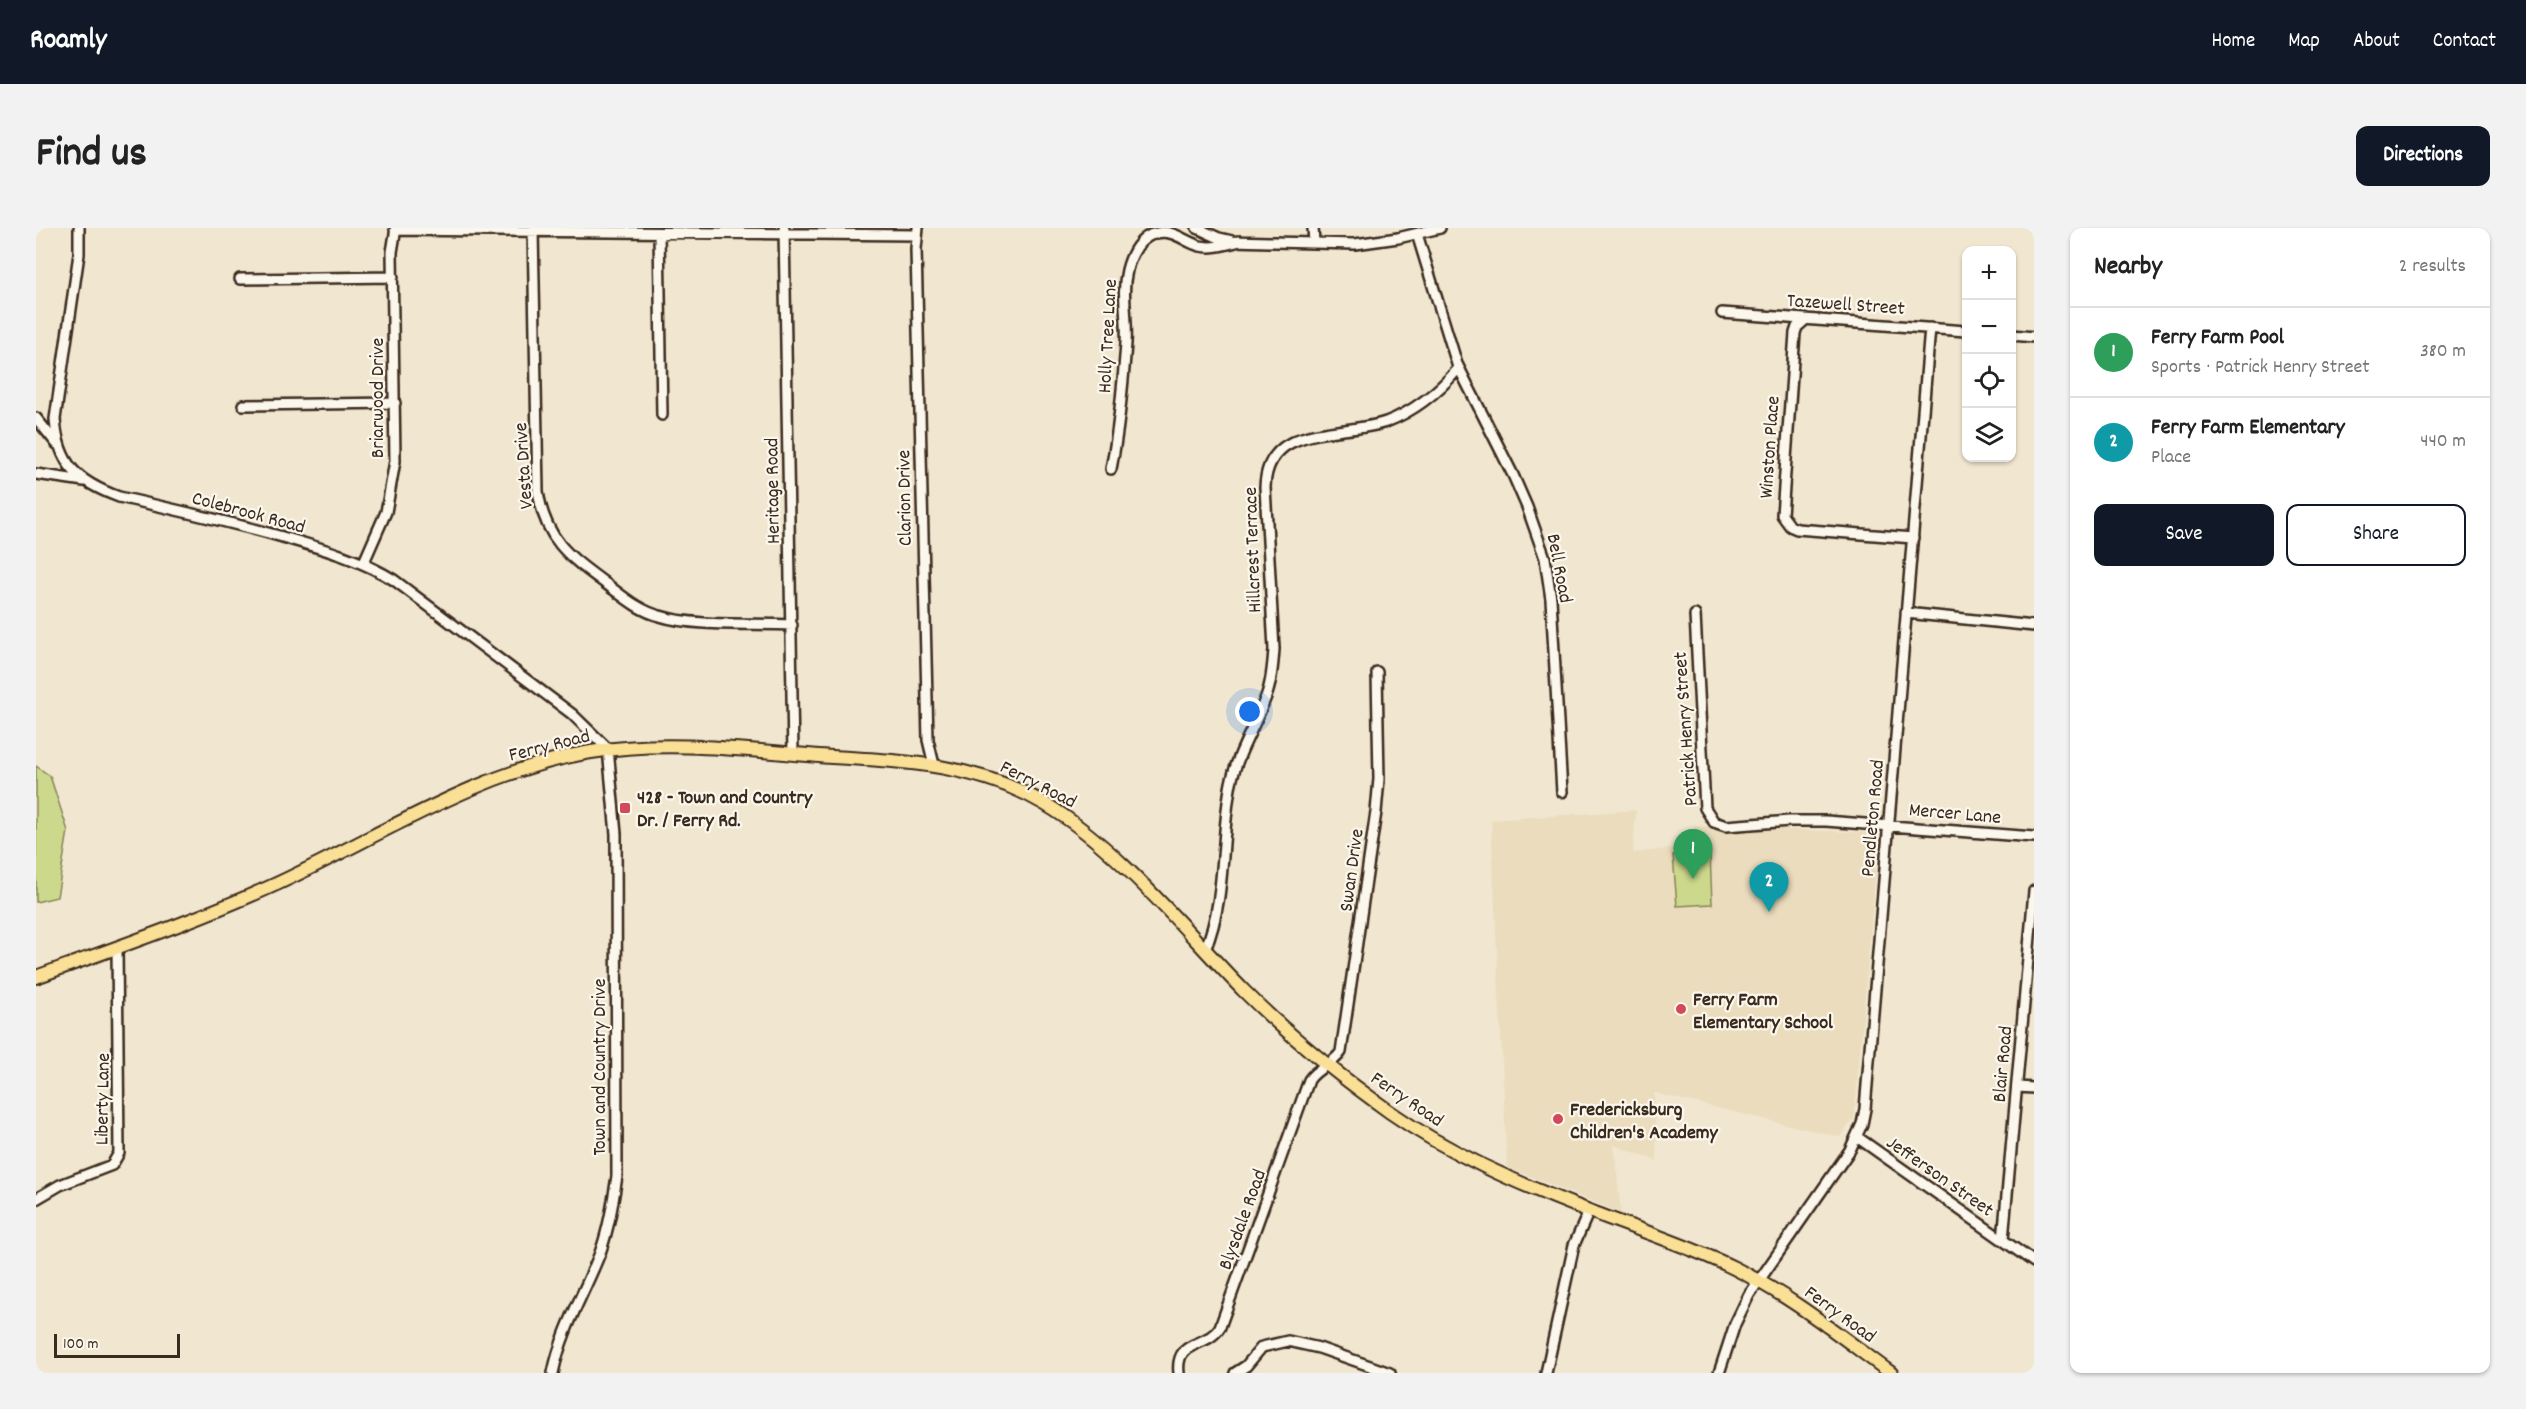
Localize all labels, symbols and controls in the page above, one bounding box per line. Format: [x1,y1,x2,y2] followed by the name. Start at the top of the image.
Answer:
[30,22,106,62] text: Roamly
[2211,27,2255,57] text: Home
[2288,27,2320,57] text: Map
[2353,27,2400,57] text: About
[2433,27,2496,57] text: Contact
[36,126,147,186] text: Find us
[2356,126,2490,186] button: Directions
[1962,246,2016,462] map controls
[1962,246,2016,300] button: +
[2094,249,2162,286] text: Nearby
[2399,253,2466,281] text: 2 results
[1092,278,1126,394] street label: Holly Tree Lane
[1786,288,1906,324] street label: Tazewell Street
[1962,300,2016,354] button: −
[2151,323,2284,354] text: Ferry Farm Pool
[365,338,393,458] street label: Briarwood Drive
[2111,338,2116,366] text: 1
[2420,338,2466,366] text: 380 m
[1962,354,2016,408] button: locate
[2151,354,2370,382] text: Sports · Patrick Henry Street
[1753,395,1789,500] street label: Winston Place
[1962,408,2016,462] button: layers
[2151,413,2345,444] text: Ferry Farm Elementary
[508,421,542,510] street label: Vesta Drive
[2109,428,2118,456] text: 2
[2420,428,2466,456] text: 440 m
[759,438,789,544] street label: Heritage Road
[2151,444,2191,472] text: Place
[891,449,921,546] street label: Clarion Drive
[188,485,308,542] street label: Colebrook Road
[1238,486,1270,613] street label: Hillcrest Terrace
[2094,504,2274,566] button: Save
[2286,504,2466,566] button: Share
[1538,532,1578,605] street label: Bell Road
[1668,651,1706,807] street label: Patrick Henry Street
[1235,697,1264,726] your location
[506,723,593,770] street label: Ferry Road
[994,754,1081,817] street label: Ferry Road
[1855,758,1893,878] street label: Pendleton Road
[637,785,813,836] place label: 428 - Town and Country Dr. / Ferry Rd.
[1907,797,2002,833] street label: Mercer Lane
[618,801,632,815] marker: 428 - Town and Country Dr. / Ferry Rd.
[1333,827,1373,914] street label: Swan Drive
[1674,830,1712,879] pin: 1
[1750,862,1788,912] pin: 2
[587,978,615,1156] street label: Town and Country Drive
[1693,987,1833,1038] place label: Ferry Farm Elementary School
[1674,1002,1688,1016] marker: Ferry Farm Elementary School
[1987,1025,2021,1104] street label: Blair Road
[89,1052,119,1145] street label: Liberty Lane
[1364,1066,1448,1135] street label: Ferry Road
[1570,1097,1718,1148] place label: Fredericksburg Children's Academy
[1551,1112,1565,1126] marker: Fredericksburg Children's Academy
[1880,1130,1999,1225] street label: Jefferson Street
[1213,1166,1275,1274] street label: Blysdale Road
[1798,1280,1881,1351] street label: Ferry Road
[54,1331,180,1358] scale bar
[63,1333,99,1356] text: 100 m

